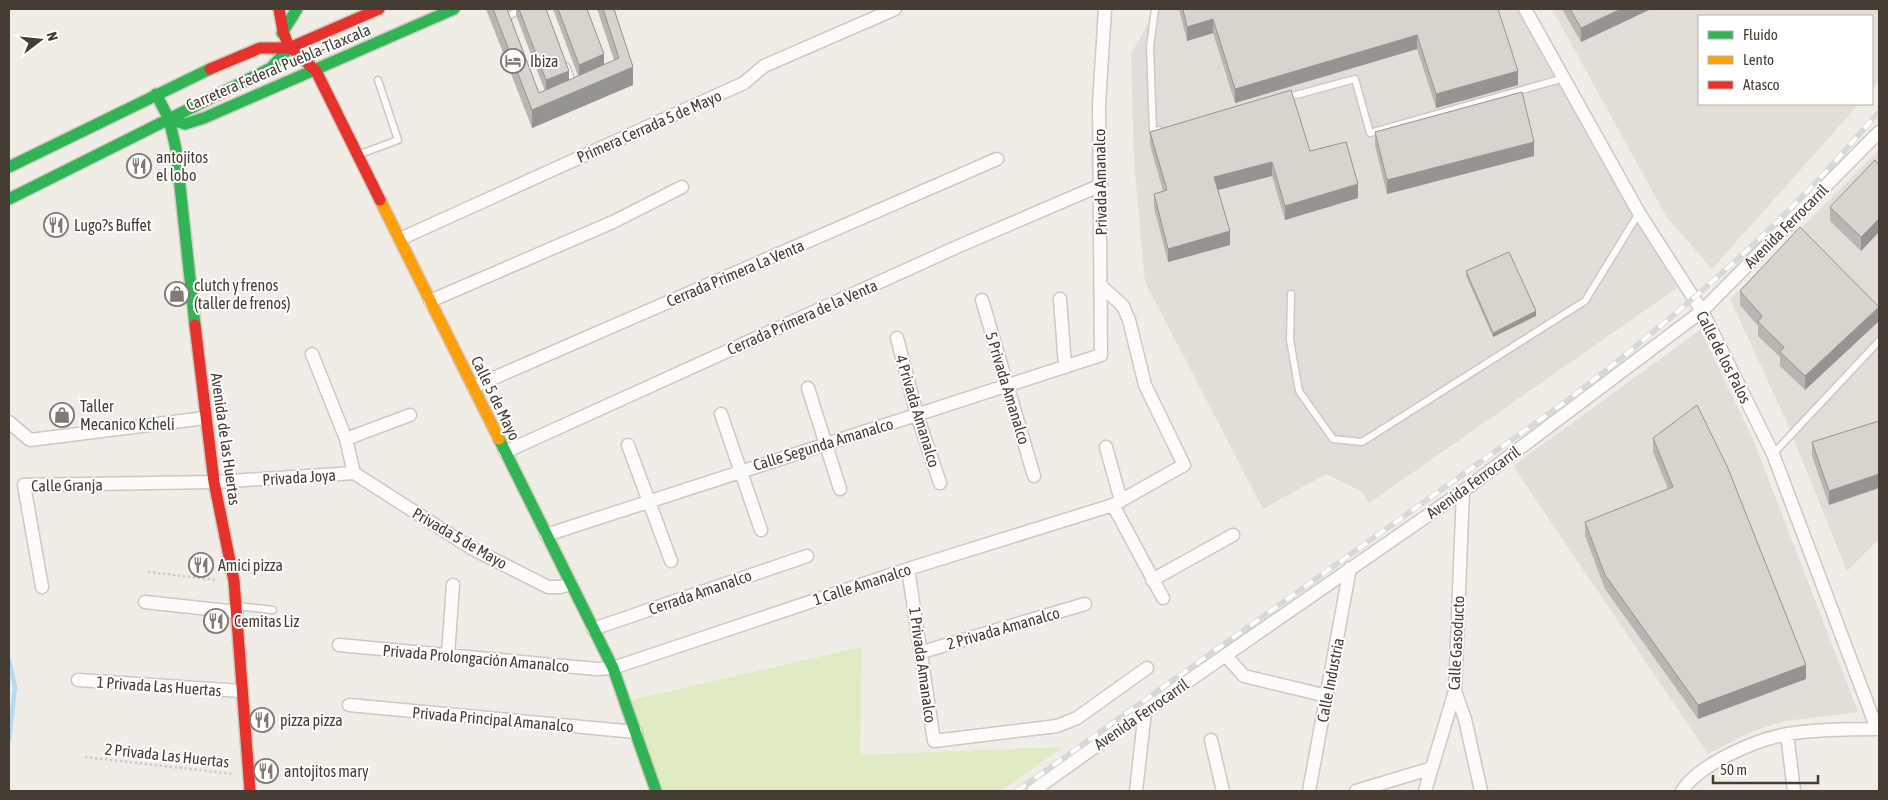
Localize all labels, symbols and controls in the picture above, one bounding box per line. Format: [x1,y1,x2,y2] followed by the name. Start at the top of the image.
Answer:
[15,15,65,65] north arrow
[1698,15,1873,105] legend
[183,20,373,114] street label: Carretera Federal Puebla-Tlaxcala
[1743,26,1778,43] text: Fluido
[44,30,61,43] text: N
[500,48,526,74] hotel icon: Ibiza
[1743,51,1774,68] text: Lento
[530,52,559,70] place label: Ibiza
[1743,76,1780,93] text: Atasco
[574,86,724,167] street label: Primera Cerrada 5 de Mayo
[1090,128,1110,236] street label: Privada Amanalco
[156,148,208,184] place label: antojitos el lobo
[126,153,152,179] restaurant icon: antojitos el lobo
[1740,180,1832,272] street label: Avenida Ferrocarril
[43,212,69,238] restaurant icon: Lugo?s Buffet
[74,216,152,235] place label: Lugo?s Buffet
[664,236,806,310] street label: Cerrada Primera La Venta
[194,276,291,313] place label: clutch y frenos (taller de frenos)
[724,276,880,358] street label: Cerrada Primera de la Venta
[164,281,190,307] shop icon: clutch y frenos (taller de frenos)
[1693,308,1755,406] street label: Calle de los Palos
[982,330,1034,446] street label: 5 Privada Amanalco
[467,353,524,443] street label: Calle 5 de Mayo
[892,353,944,469] street label: 4 Privada Amanalco
[208,372,244,507] street label: Avenida de las Huertas
[80,397,175,433] place label: Taller Mecanico Kcheli
[49,402,75,428] shop icon: Taller Mecanico Kcheli
[751,414,896,475] street label: Calle Segunda Amanalco
[1423,442,1524,522] street label: Avenida Ferrocarril
[262,465,336,490] street label: Privada Joya
[31,475,103,496] street label: Calle Granja
[409,504,510,573] street label: Privada 5 de Mayo
[188,552,214,578] restaurant icon: Amici pizza
[218,556,283,575] place label: Amici pizza
[811,560,913,608] street label: 1 Calle Amanalco
[646,566,754,618] street label: Cerrada Amanalco
[1445,595,1467,691] street label: Calle Gasoducto
[944,603,1062,653] street label: 2 Privada Amanalco
[906,606,940,724] street label: 1 Privada Amanalco
[203,608,229,634] restaurant icon: Cemitas Liz
[234,612,299,630] place label: Cemitas Liz
[1313,636,1347,724] street label: Calle Industria
[382,641,570,676] street label: Privada Prolongación Amanalco
[96,673,222,699] street label: 1 Privada Las Huertas
[1090,674,1192,753] street label: Avenida Ferrocarril
[411,703,574,736] street label: Privada Principal Amanalco
[249,707,275,733] restaurant icon: pizza pizza
[280,711,343,730] place label: pizza pizza
[104,740,230,771] street label: 2 Privada Las Huertas
[1713,752,1818,784] scale bar
[253,758,279,784] restaurant icon: antojitos mary
[1720,761,1747,778] text: 50 m
[284,762,369,781] place label: antojitos mary

